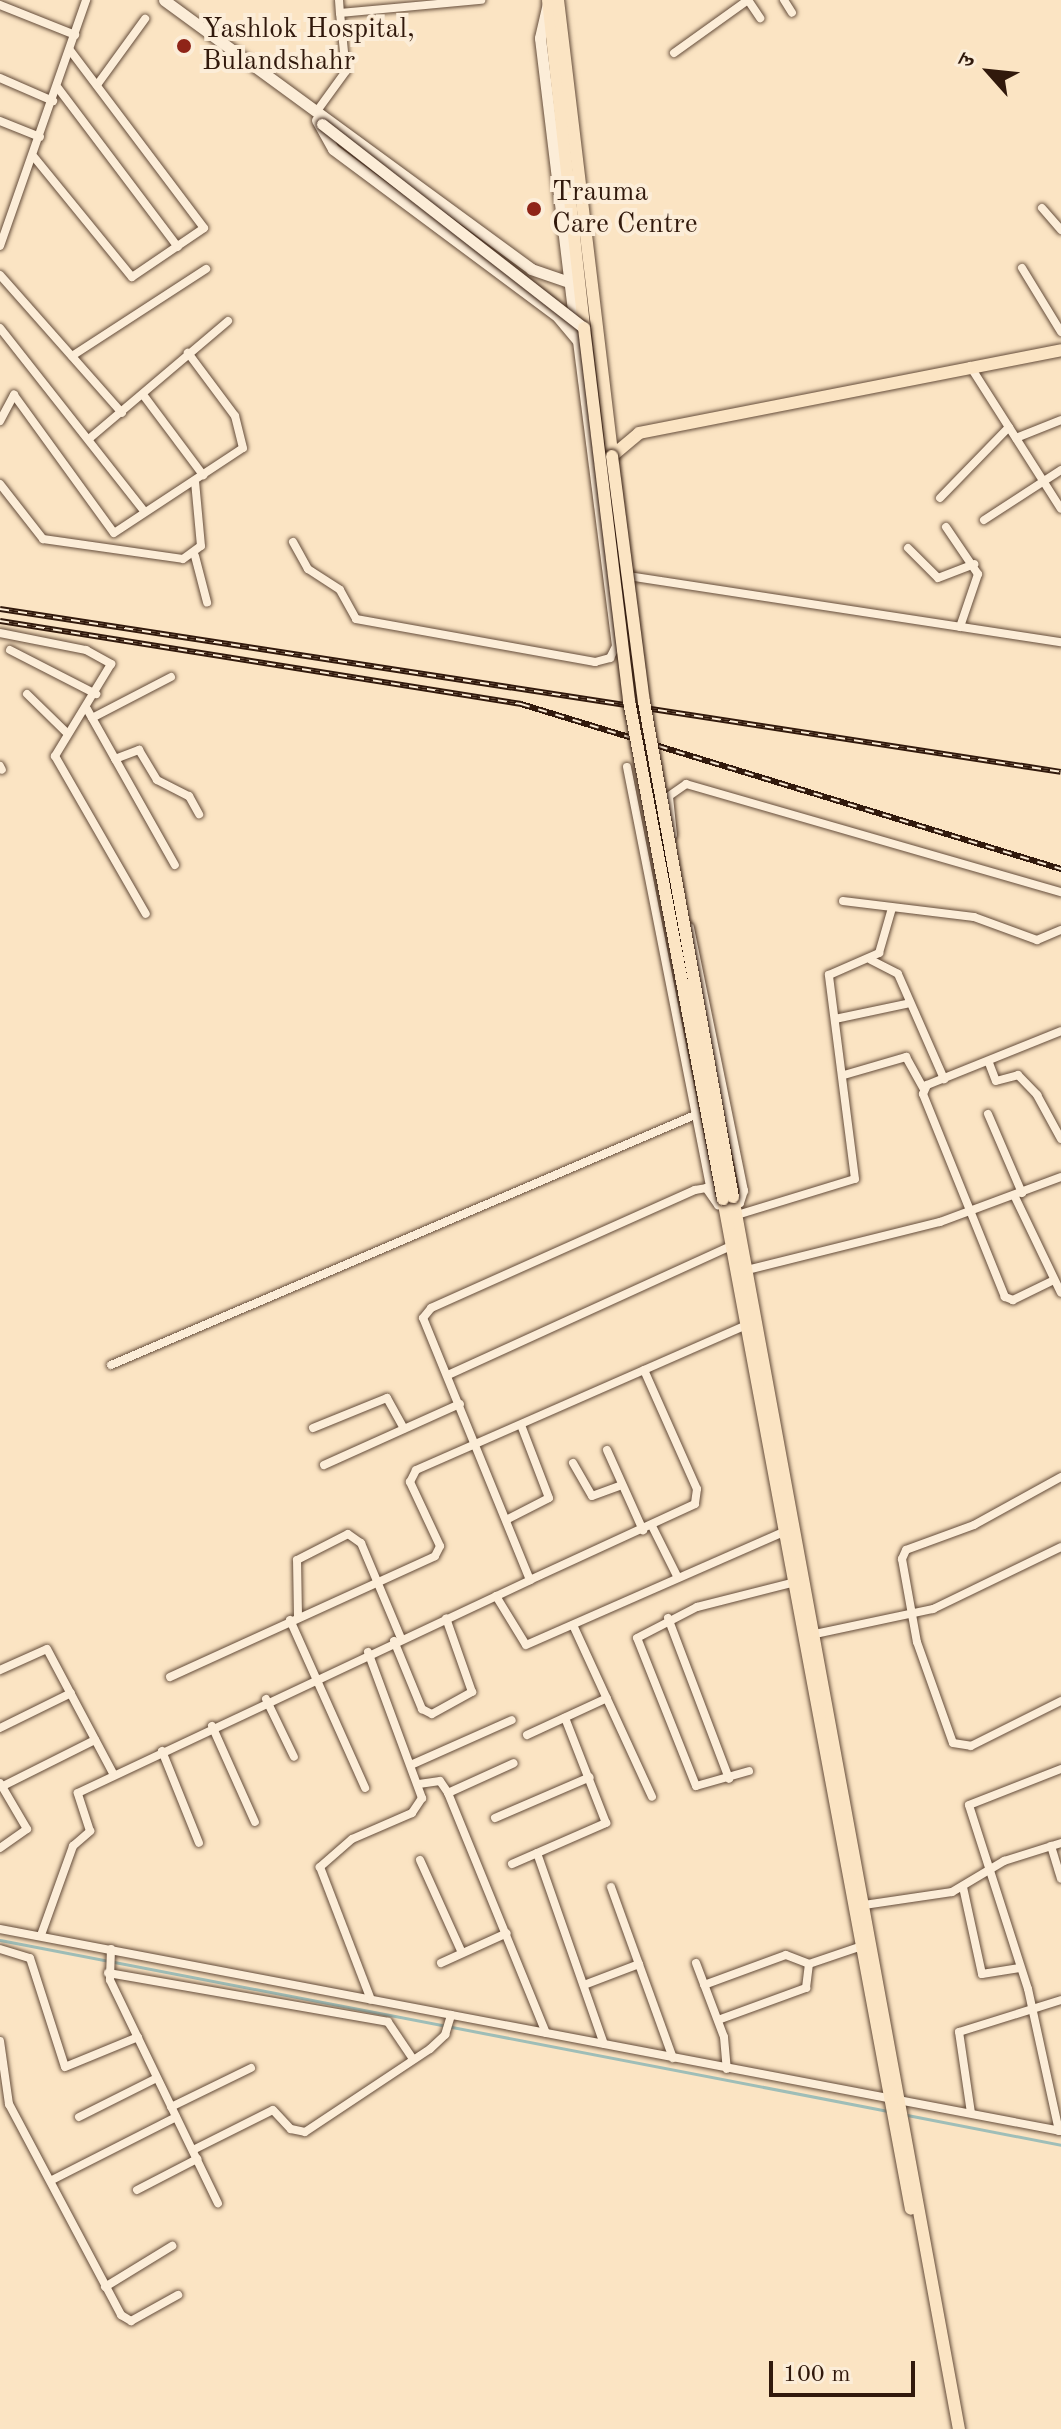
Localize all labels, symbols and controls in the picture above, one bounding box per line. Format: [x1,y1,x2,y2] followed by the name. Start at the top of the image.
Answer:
[202,13,415,79] place label: Yashlok Hospital, Bulandshahr
[949,32,1029,112] north arrow
[173,35,195,57] marker: Yashlok Hospital, Bulandshahr
[955,51,980,71] text: उ
[552,176,698,242] place label: Trauma Care Centre
[523,198,545,220] marker: Trauma Care Centre
[773,2345,919,2395] scale bar
[783,2363,851,2387] text: 100 m

